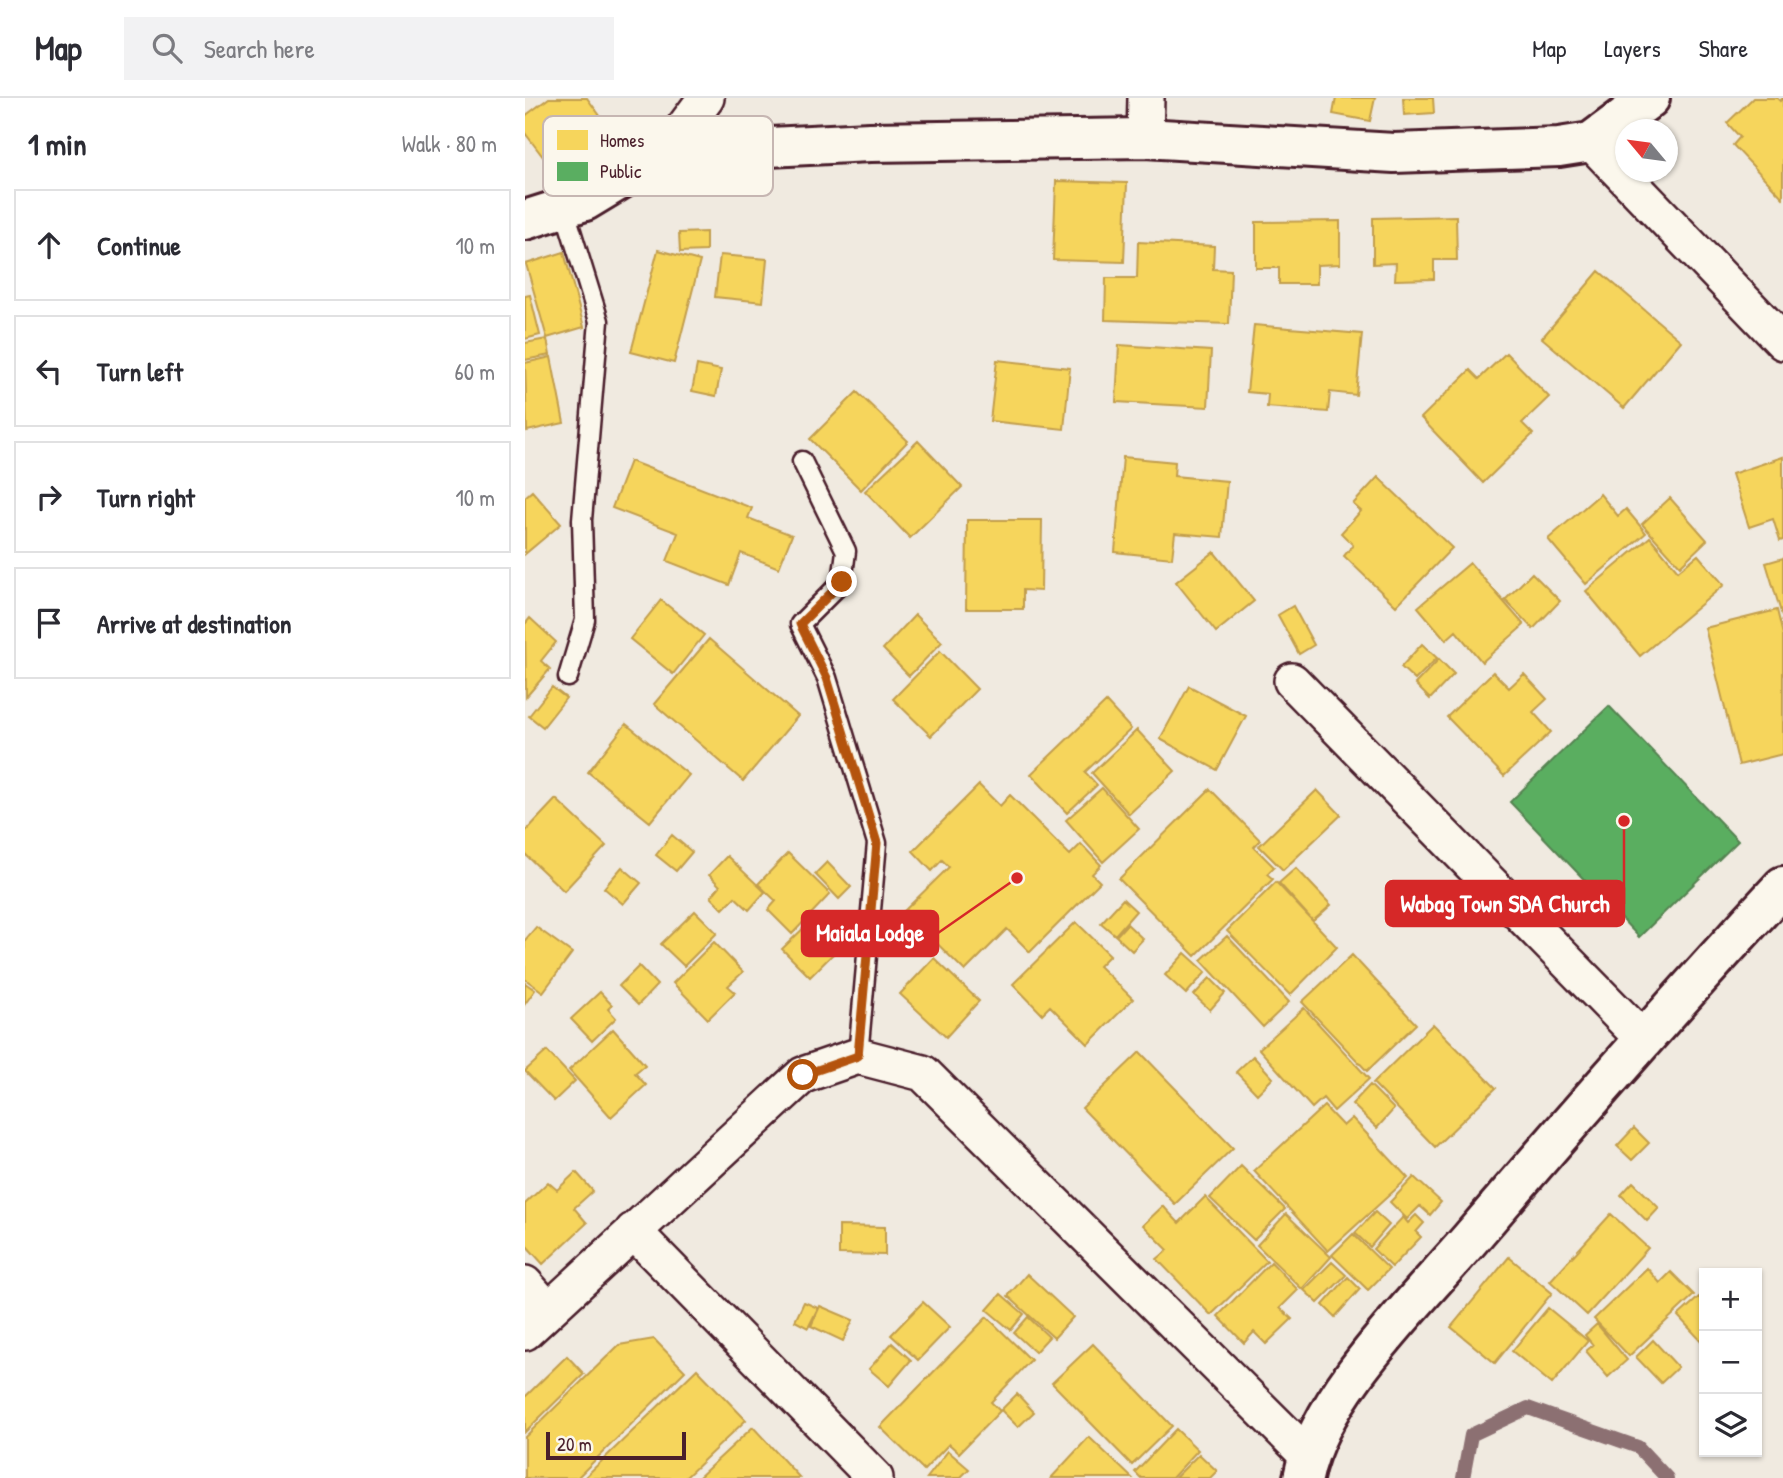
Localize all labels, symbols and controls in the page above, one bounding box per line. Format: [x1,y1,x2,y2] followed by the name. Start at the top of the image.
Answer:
[124,17,614,80] search box
[35,26,82,70] text: Map
[148,29,186,67] icon: search
[204,31,315,66] text: Search here
[1532,32,1566,64] text: Map
[1604,32,1661,64] text: Layers
[1699,32,1748,64] text: Share
[543,116,773,196] legend
[1615,119,1678,182] north arrow
[28,124,86,164] text: 1 min
[600,127,644,153] text: Homes
[402,128,497,159] text: Walk · 80 m
[600,158,642,184] text: Public
[30,226,68,264] icon: ahead
[97,228,181,263] text: Continue
[455,230,495,261] text: 10 m
[30,352,68,390] icon: left
[97,354,183,389] text: Turn left
[455,356,495,387] text: 60 m
[30,478,68,516] icon: right
[97,480,195,515] text: Turn right
[455,482,495,513] text: 10 m
[826,566,857,597] route end
[30,604,68,642] icon: arrive
[97,606,292,641] text: Arrive at destination
[1386,881,1624,926] callout: Wabag Town SDA Church
[1400,887,1610,920] text: Wabag Town SDA Church
[802,911,938,956] callout: Maiala Lodge
[816,916,924,949] text: Maiala Lodge
[787,1059,818,1090] route start
[1699,1268,1762,1457] map controls
[1699,1268,1762,1331] button: +
[1699,1331,1762,1394] button: −
[1699,1394,1762,1457] button: layers
[546,1429,686,1461] scale bar
[557,1431,592,1457] text: 20 m

